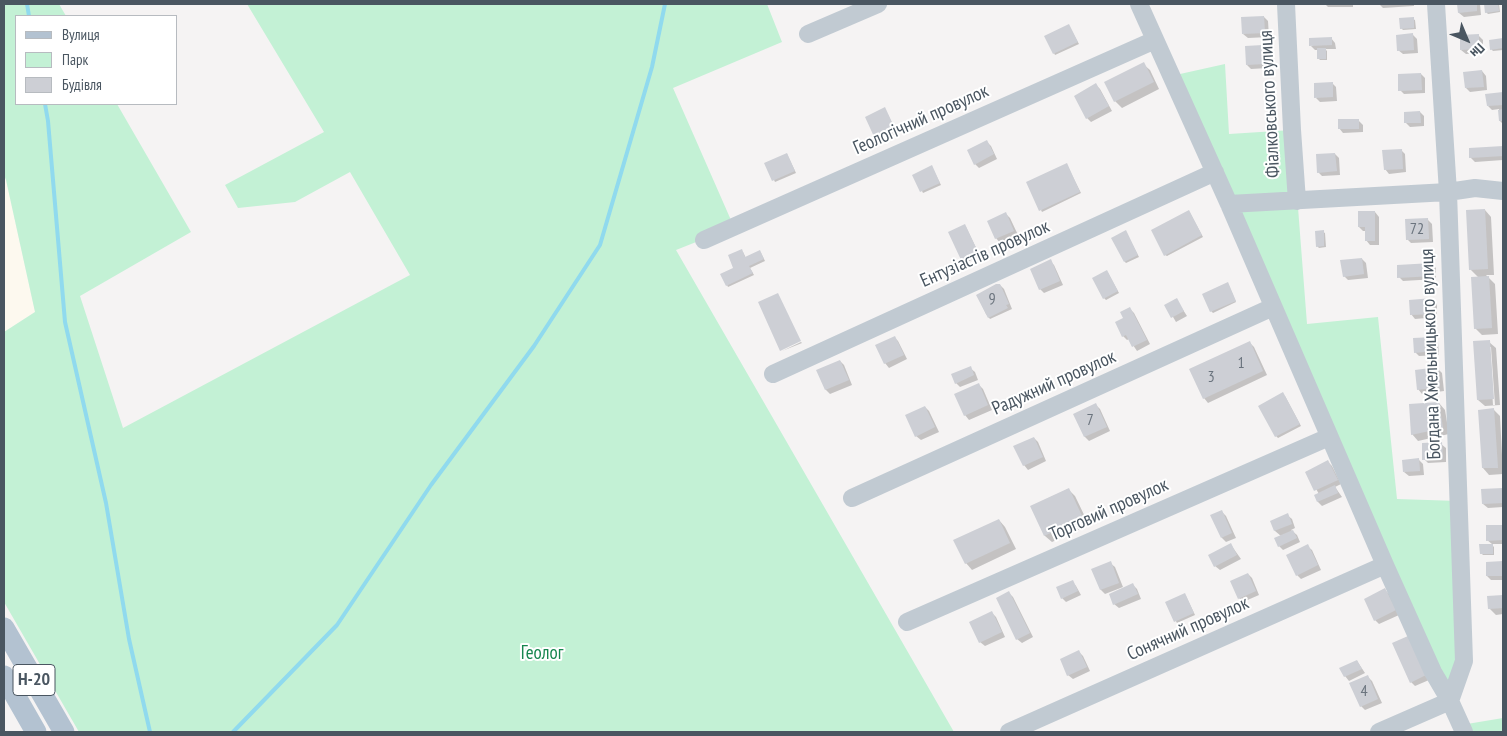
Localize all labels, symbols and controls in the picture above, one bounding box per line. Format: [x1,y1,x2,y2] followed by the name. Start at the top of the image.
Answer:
[15,15,178,105] legend
[1442,15,1492,65] north arrow
[62,25,100,44] text: Вулиця
[1255,30,1285,178] street label: Фіалковського вулиця
[1466,39,1489,62] text: Пн
[62,50,88,69] text: Парк
[62,75,102,94] text: Будівля
[850,80,992,160] street label: Геологічний провулок
[917,215,1053,293] street label: Ентузіастів провулок
[1410,219,1424,239] house number: 72
[1416,248,1446,460] street label: Богдана Хмельницького вулиця
[988,289,996,309] house number: 9
[989,346,1119,420] street label: Радужний провулок
[1237,353,1245,373] house number: 1
[1207,367,1215,387] house number: 3
[1086,410,1094,430] house number: 7
[1046,474,1172,546] street label: Торговий провулок
[1124,592,1252,666] street label: Сонячний провулок
[521,643,563,665] park label: Геолог
[13,664,55,696] road number: Н-20
[1360,681,1368,701] house number: 4

